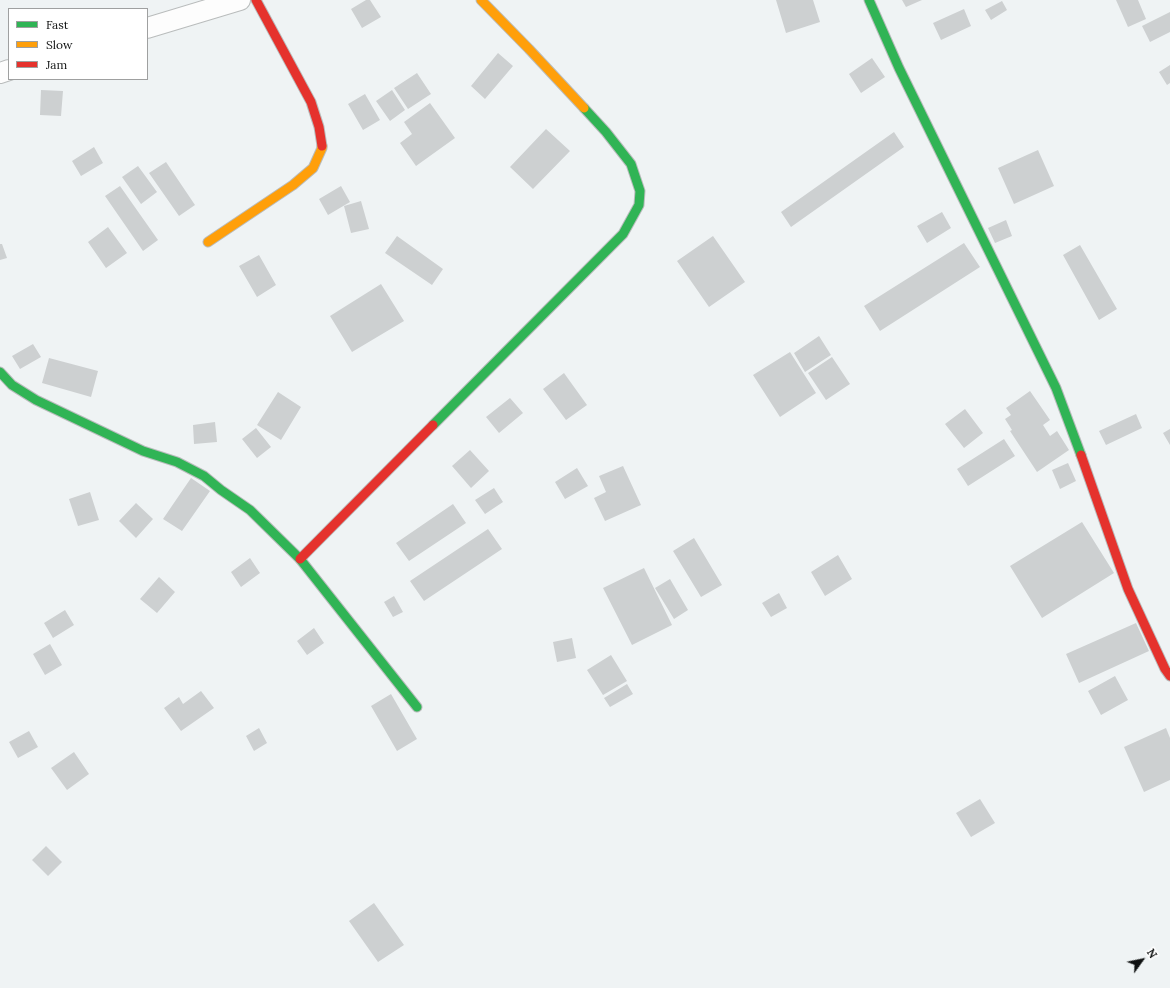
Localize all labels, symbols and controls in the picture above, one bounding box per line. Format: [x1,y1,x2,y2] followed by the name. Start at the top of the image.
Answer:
[8,8,148,80] legend
[46,17,69,32] text: Fast
[46,37,73,52] text: Slow
[46,57,67,72] text: Jam
[1122,940,1162,980] north arrow
[1144,946,1160,961] text: N

